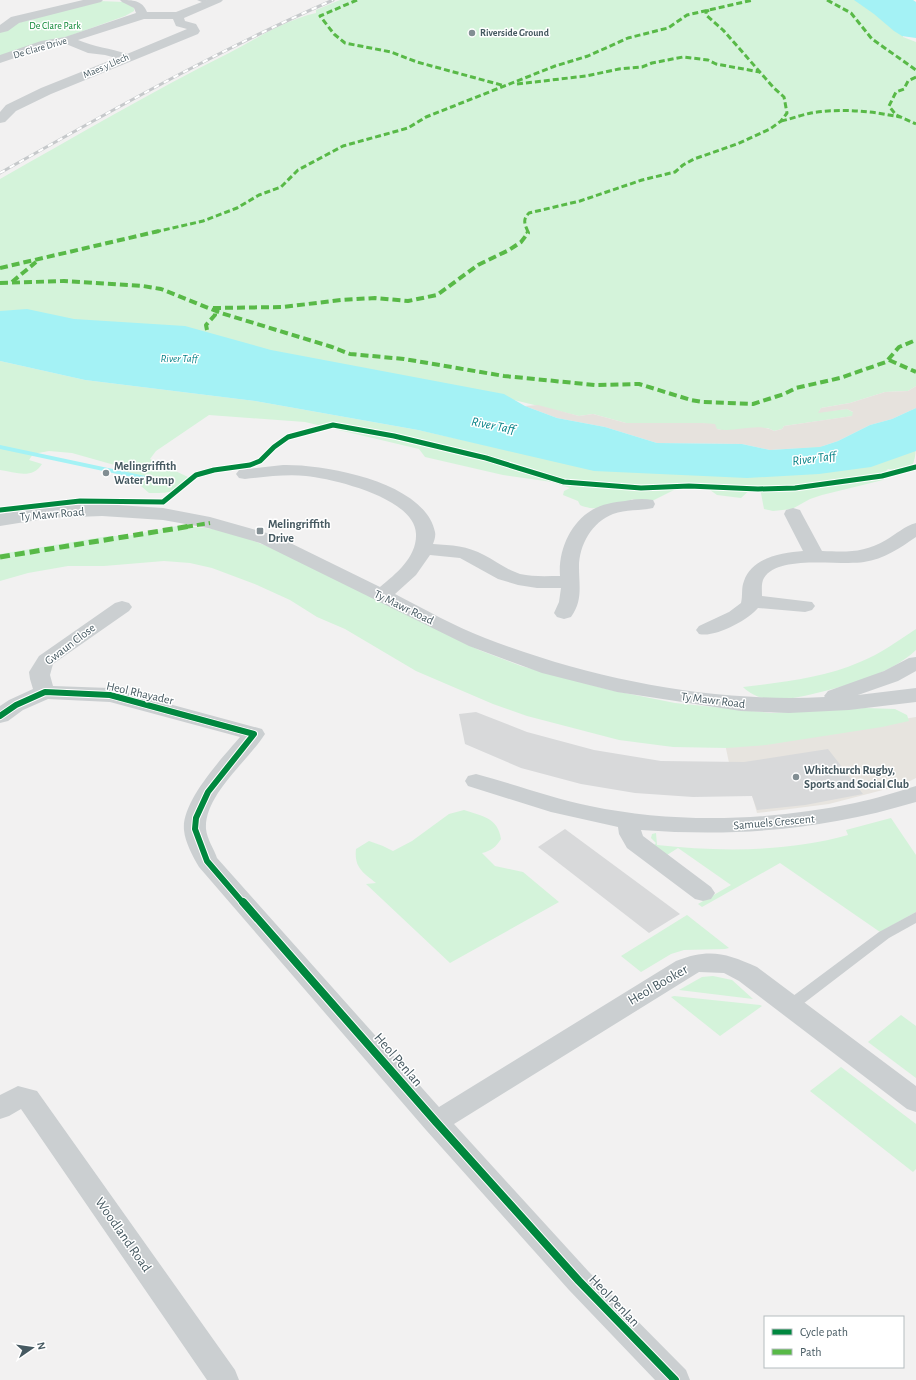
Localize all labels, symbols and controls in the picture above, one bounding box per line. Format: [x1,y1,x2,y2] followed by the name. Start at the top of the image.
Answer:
[29,21,81,31] park label: De Clare Park
[467,28,477,38] marker: Riverside Ground
[480,28,550,38] place label: Riverside Ground
[12,35,68,60] street label: De Clare Drive
[82,52,130,80] street label: Maes y Llech
[160,353,199,364] water label: River Taff
[470,415,518,437] water label: River Taff
[791,450,839,468] water label: River Taff
[114,460,176,486] place label: Melingriffith Water Pump
[101,468,111,478] marker: Melingriffith Water Pump
[19,505,85,524] street label: Ty Mawr Road
[268,518,330,544] place label: Melingriffith Drive
[255,526,265,536] marker: Melingriffith Drive
[372,587,436,627] street label: Ty Mawr Road
[43,621,97,667] street label: Gwaun Close
[105,679,175,708] street label: Heol Rhayader
[680,690,746,711] street label: Ty Mawr Road
[804,764,909,790] place label: Whitchurch Rugby, Sports and Social Club
[791,772,801,782] marker: Whitchurch Rugby, Sports and Social Club
[733,812,815,832] street label: Samuels Crescent
[626,962,691,1008] street label: Heol Booker
[371,1031,425,1089] street label: Heol Penlan
[92,1195,154,1275] street label: Woodland Road
[586,1272,642,1330] street label: Heol Penlan
[764,1316,904,1368] legend
[800,1326,848,1339] text: Cycle path
[12,1328,52,1368] north arrow
[35,1341,47,1351] text: N
[800,1346,822,1358] text: Path

